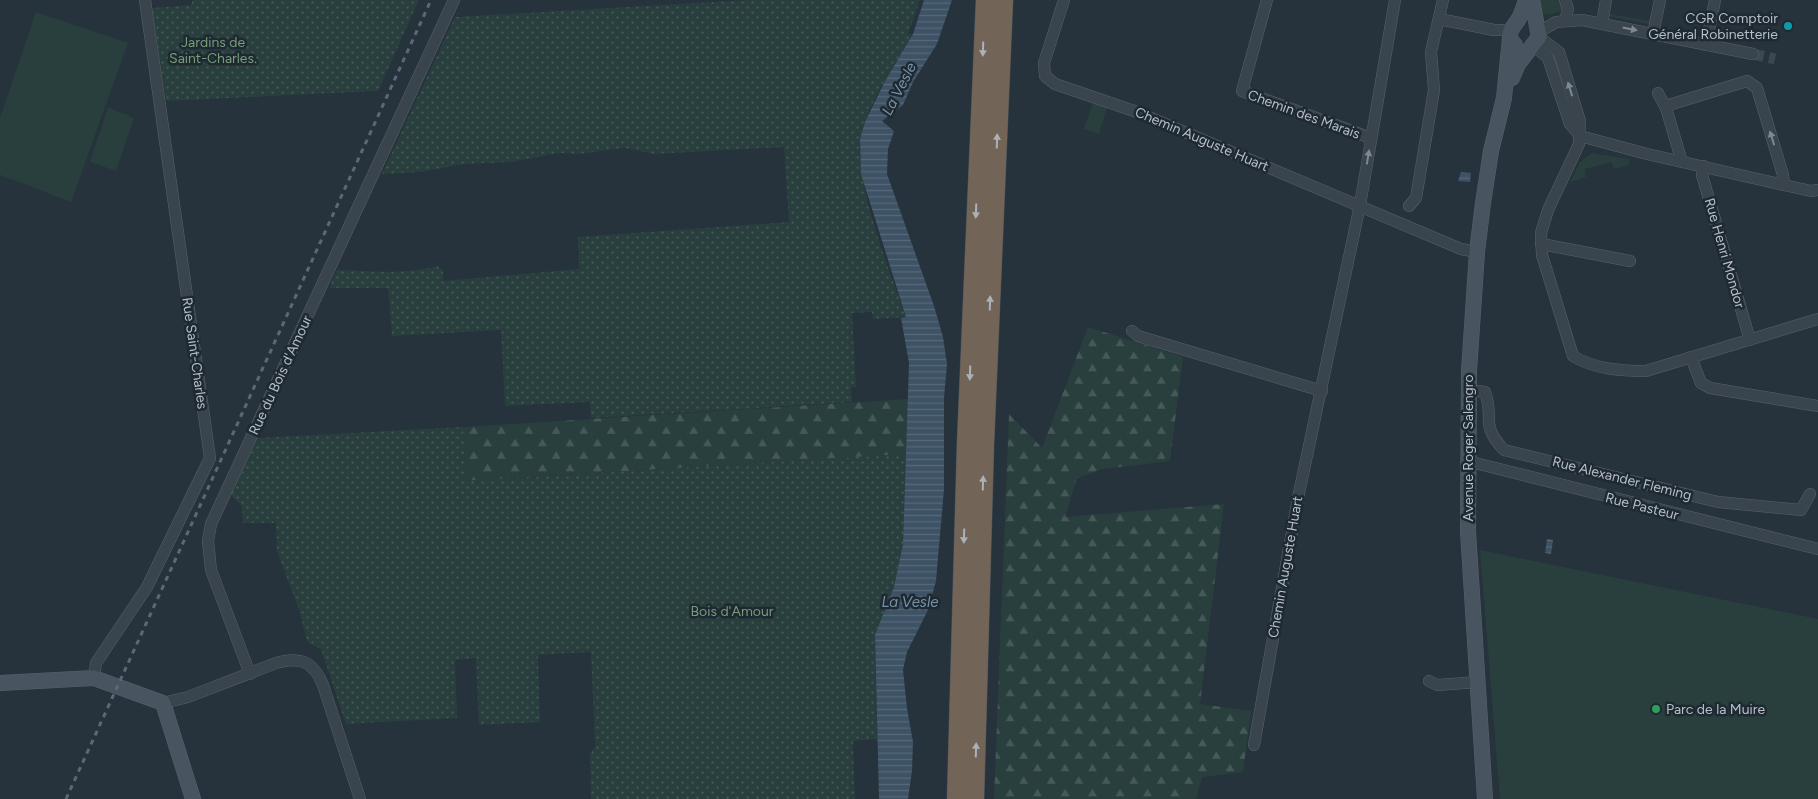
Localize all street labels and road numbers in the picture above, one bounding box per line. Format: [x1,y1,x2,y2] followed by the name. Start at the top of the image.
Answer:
[1245,86,1362,143] street label: Chemin des Marais
[1132,104,1271,175] street label: Chemin Auguste Huart
[1701,196,1748,310] street label: Rue Henri Mondor
[178,296,211,410] street label: Rue Saint-Charles
[245,312,316,438] street label: Rue du Bois d'Amour
[1460,374,1477,522] street label: Avenue Roger Salengro
[1550,453,1693,504] street label: Rue Alexander Fleming
[1604,489,1680,524] street label: Rue Pasteur
[1265,495,1306,639] street label: Chemin Auguste Huart

